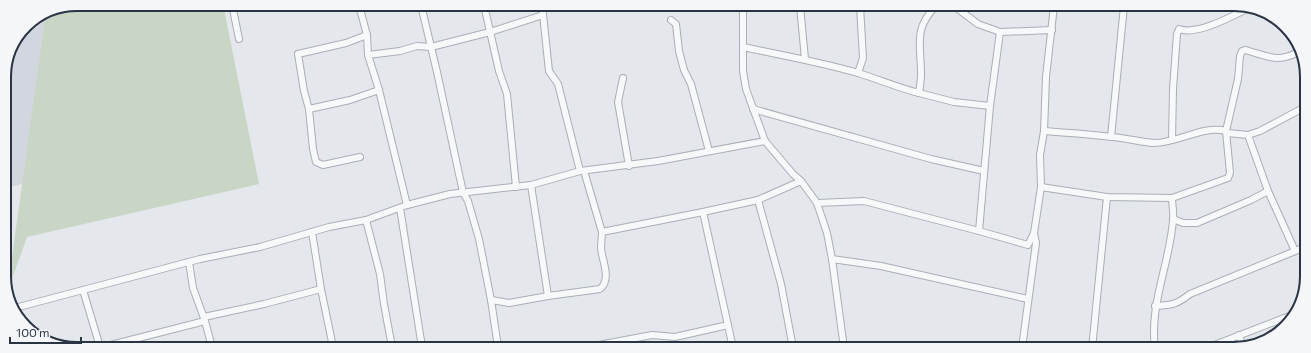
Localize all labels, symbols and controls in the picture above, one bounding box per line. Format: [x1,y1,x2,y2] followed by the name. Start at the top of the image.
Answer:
[10,319,81,345] scale bar
[16,325,50,339] text: 100 m

